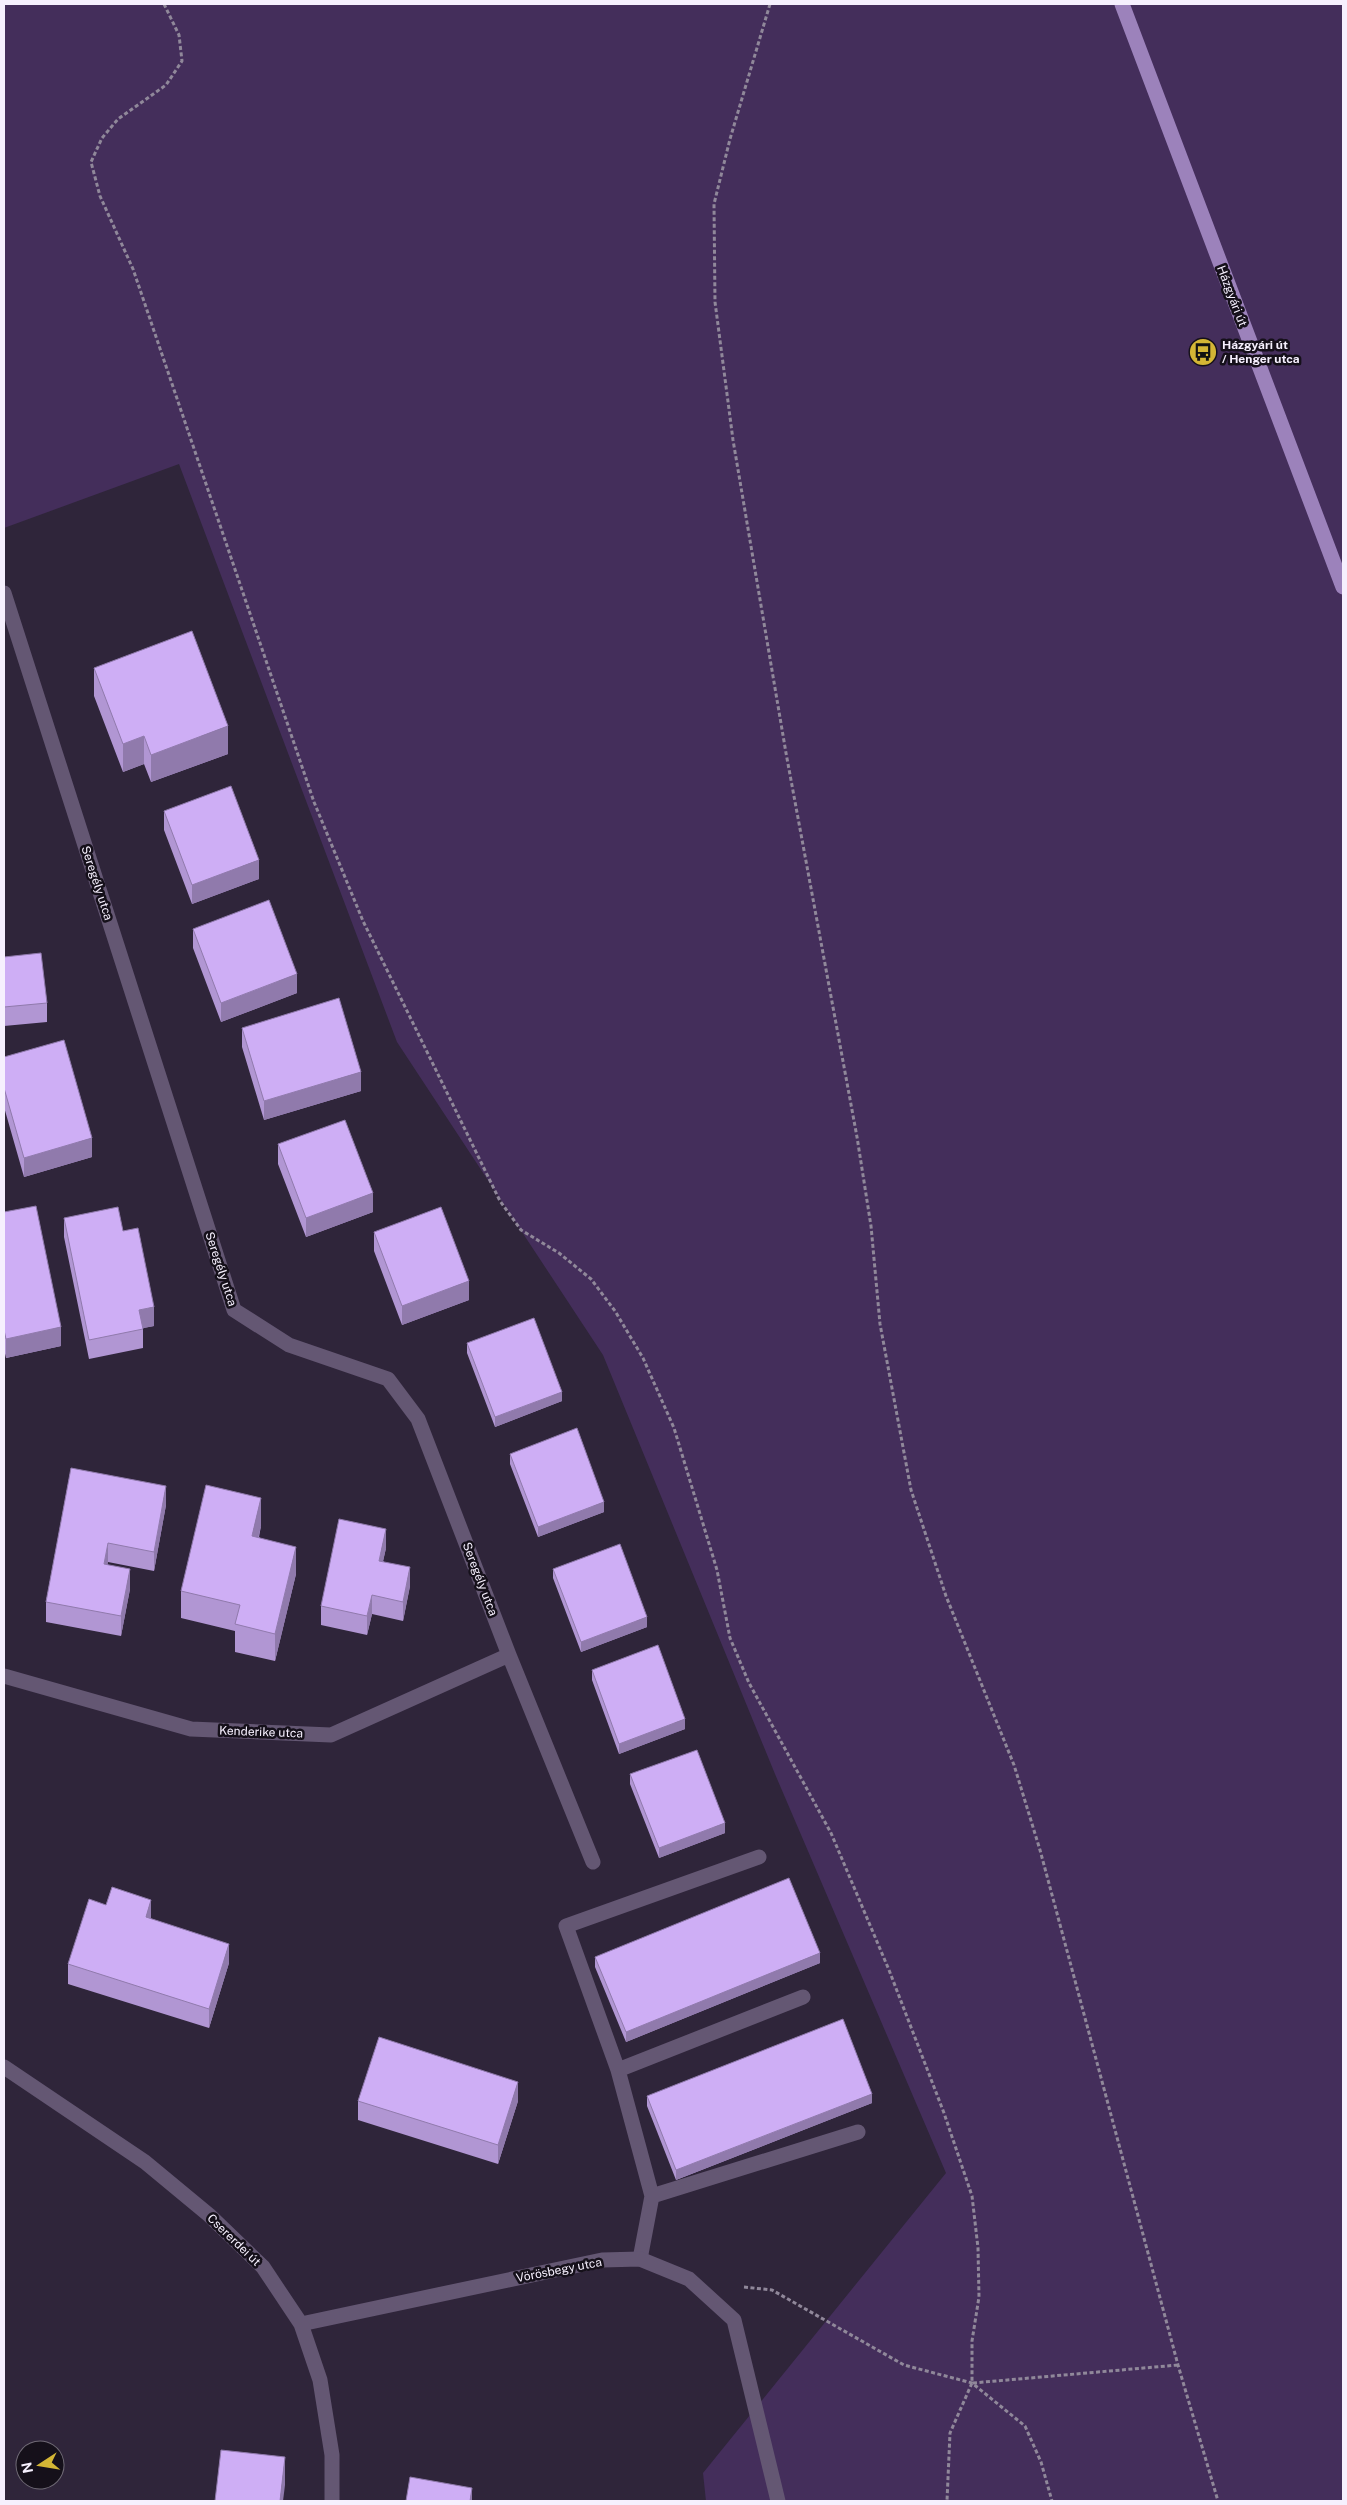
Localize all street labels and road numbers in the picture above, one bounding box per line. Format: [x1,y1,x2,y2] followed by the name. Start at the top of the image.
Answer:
[1214,264,1250,329] street label: Házgyári út
[78,844,116,922] street label: Seregély utca
[202,1230,240,1308] street label: Seregély utca
[460,1540,500,1618] street label: Seregély utca
[219,1724,303,1740] street label: Kenderike utca
[204,2211,264,2269] street label: Csererdei út
[515,2255,603,2285] street label: Vörösbegy utca

